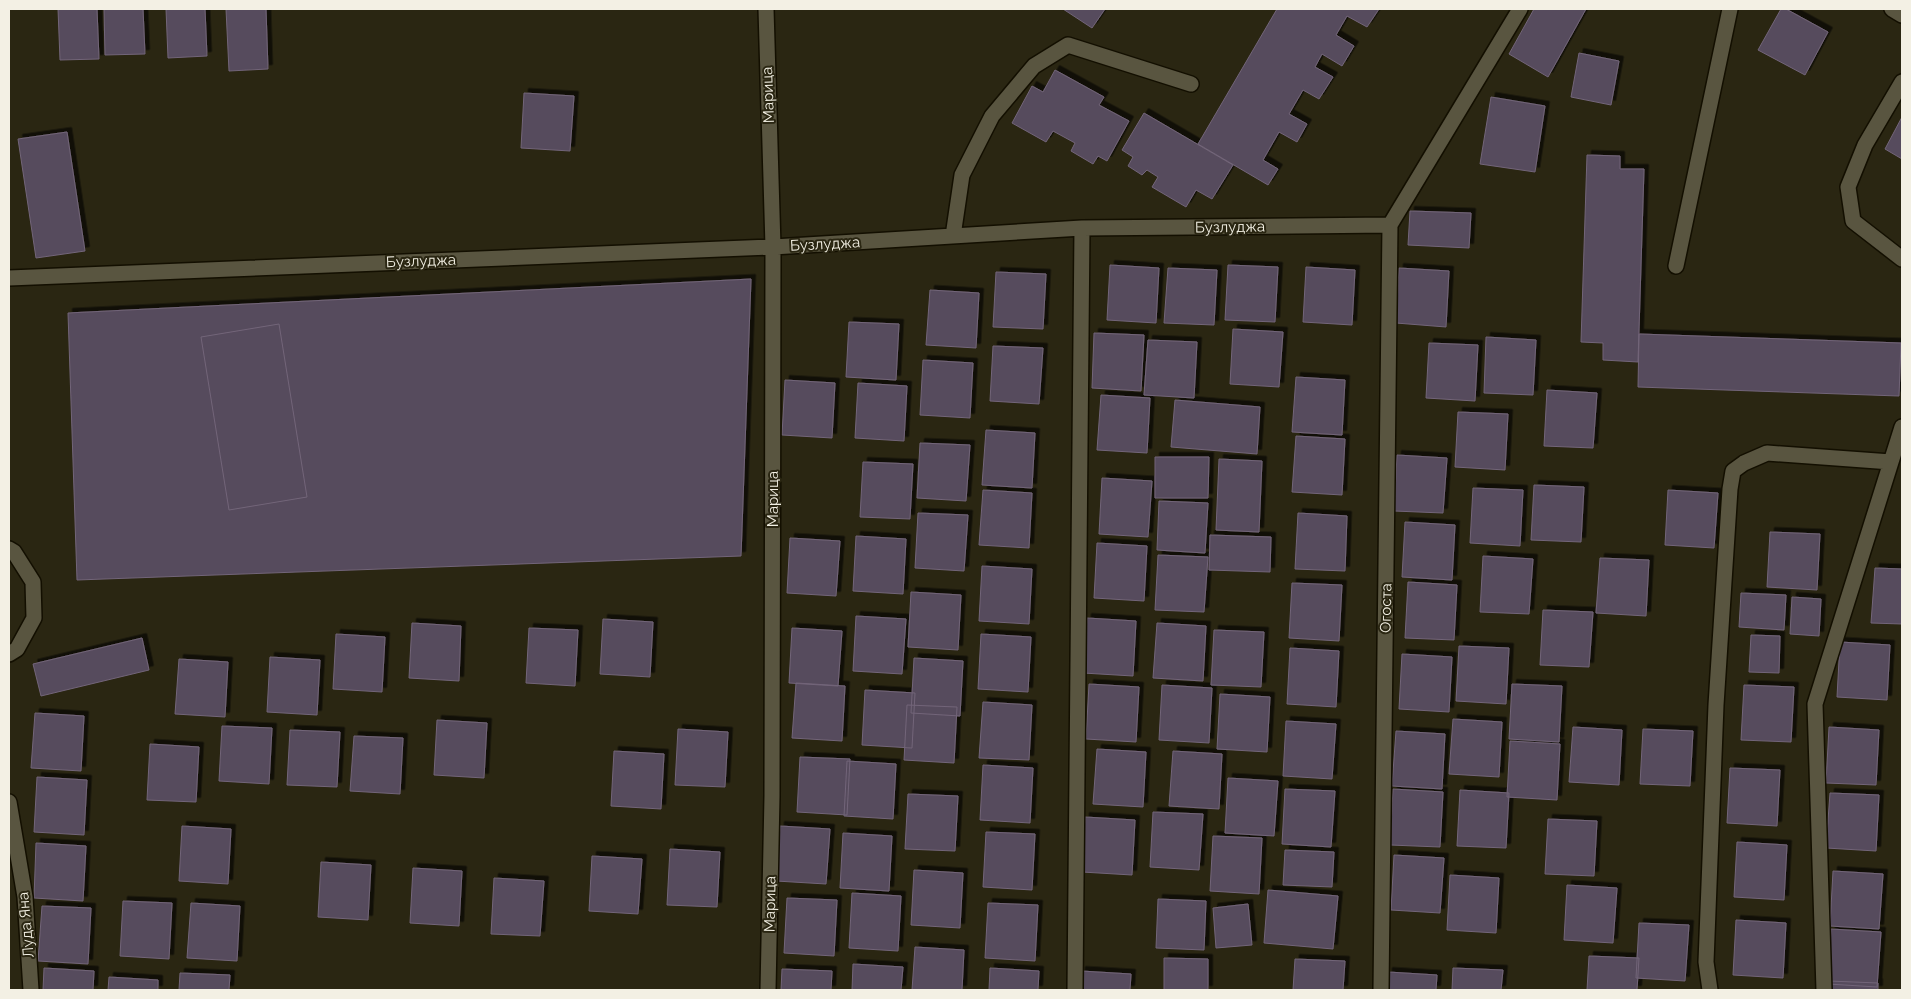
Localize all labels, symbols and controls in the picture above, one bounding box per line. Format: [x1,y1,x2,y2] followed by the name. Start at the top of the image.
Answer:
[758,67,778,123] street label: Марица
[1195,217,1265,237] street label: Бузлуджа
[789,233,861,255] street label: Бузлуджа
[386,251,456,271] street label: Бузлуджа
[764,471,782,527] street label: Марица
[1377,583,1395,633] street label: Огоста
[761,876,779,932] street label: Марица
[14,891,38,959] street label: Луда Яна

